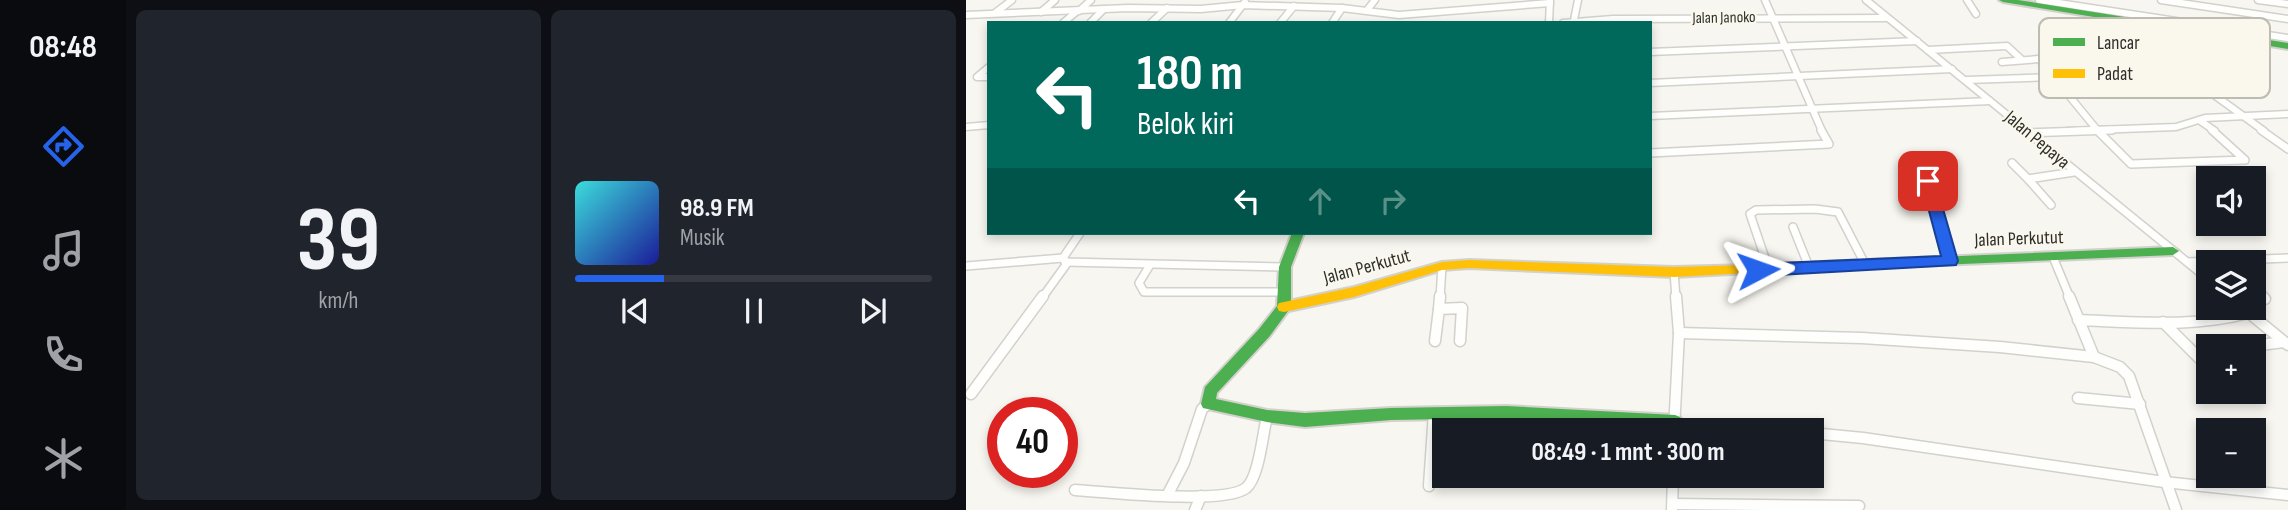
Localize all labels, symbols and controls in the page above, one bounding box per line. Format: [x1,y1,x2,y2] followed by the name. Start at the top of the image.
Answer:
[1691,8,1756,28] street label: Jalan Janoko
[2039,18,2270,98] legend
[29,28,97,67] text: 08:48
[2097,32,2140,55] text: Lancar
[1137,45,1243,104] text: 180 m
[1022,49,1113,140] icon: left
[2097,63,2133,86] text: Padat
[1137,105,1234,144] text: Belok kiri
[1999,105,2074,174] street label: Jalan Pepaya
[39,122,88,171] icon: directions
[1898,151,1958,211] pin
[1909,162,1947,200] icon: arrive
[2196,166,2266,488] map controls
[2196,166,2266,236] button: sound
[1228,182,1266,220] icon: left
[1301,182,1339,220] icon: ahead
[1374,182,1412,220] icon: right
[297,187,380,296] text: 39
[680,193,754,224] text: 98.9 FM
[680,224,725,252] text: Musik
[39,226,88,275] icon: music
[1973,226,2064,252] street label: Jalan Perkutut
[1721,233,1795,307] position arrow
[1320,244,1413,290] street label: Jalan Perkutut
[2196,250,2266,320] button: layers
[319,287,358,315] text: km/h
[616,292,654,330] icon: previous
[735,292,773,330] icon: pause
[854,292,892,330] icon: next
[39,330,88,379] icon: phone
[2196,334,2266,404] button: +
[987,397,1078,488] speed limit sign: 40
[2196,418,2266,488] button: −
[39,434,88,483] icon: climate
[1531,437,1725,468] text: 08:49 · 1 mnt · 300 m

